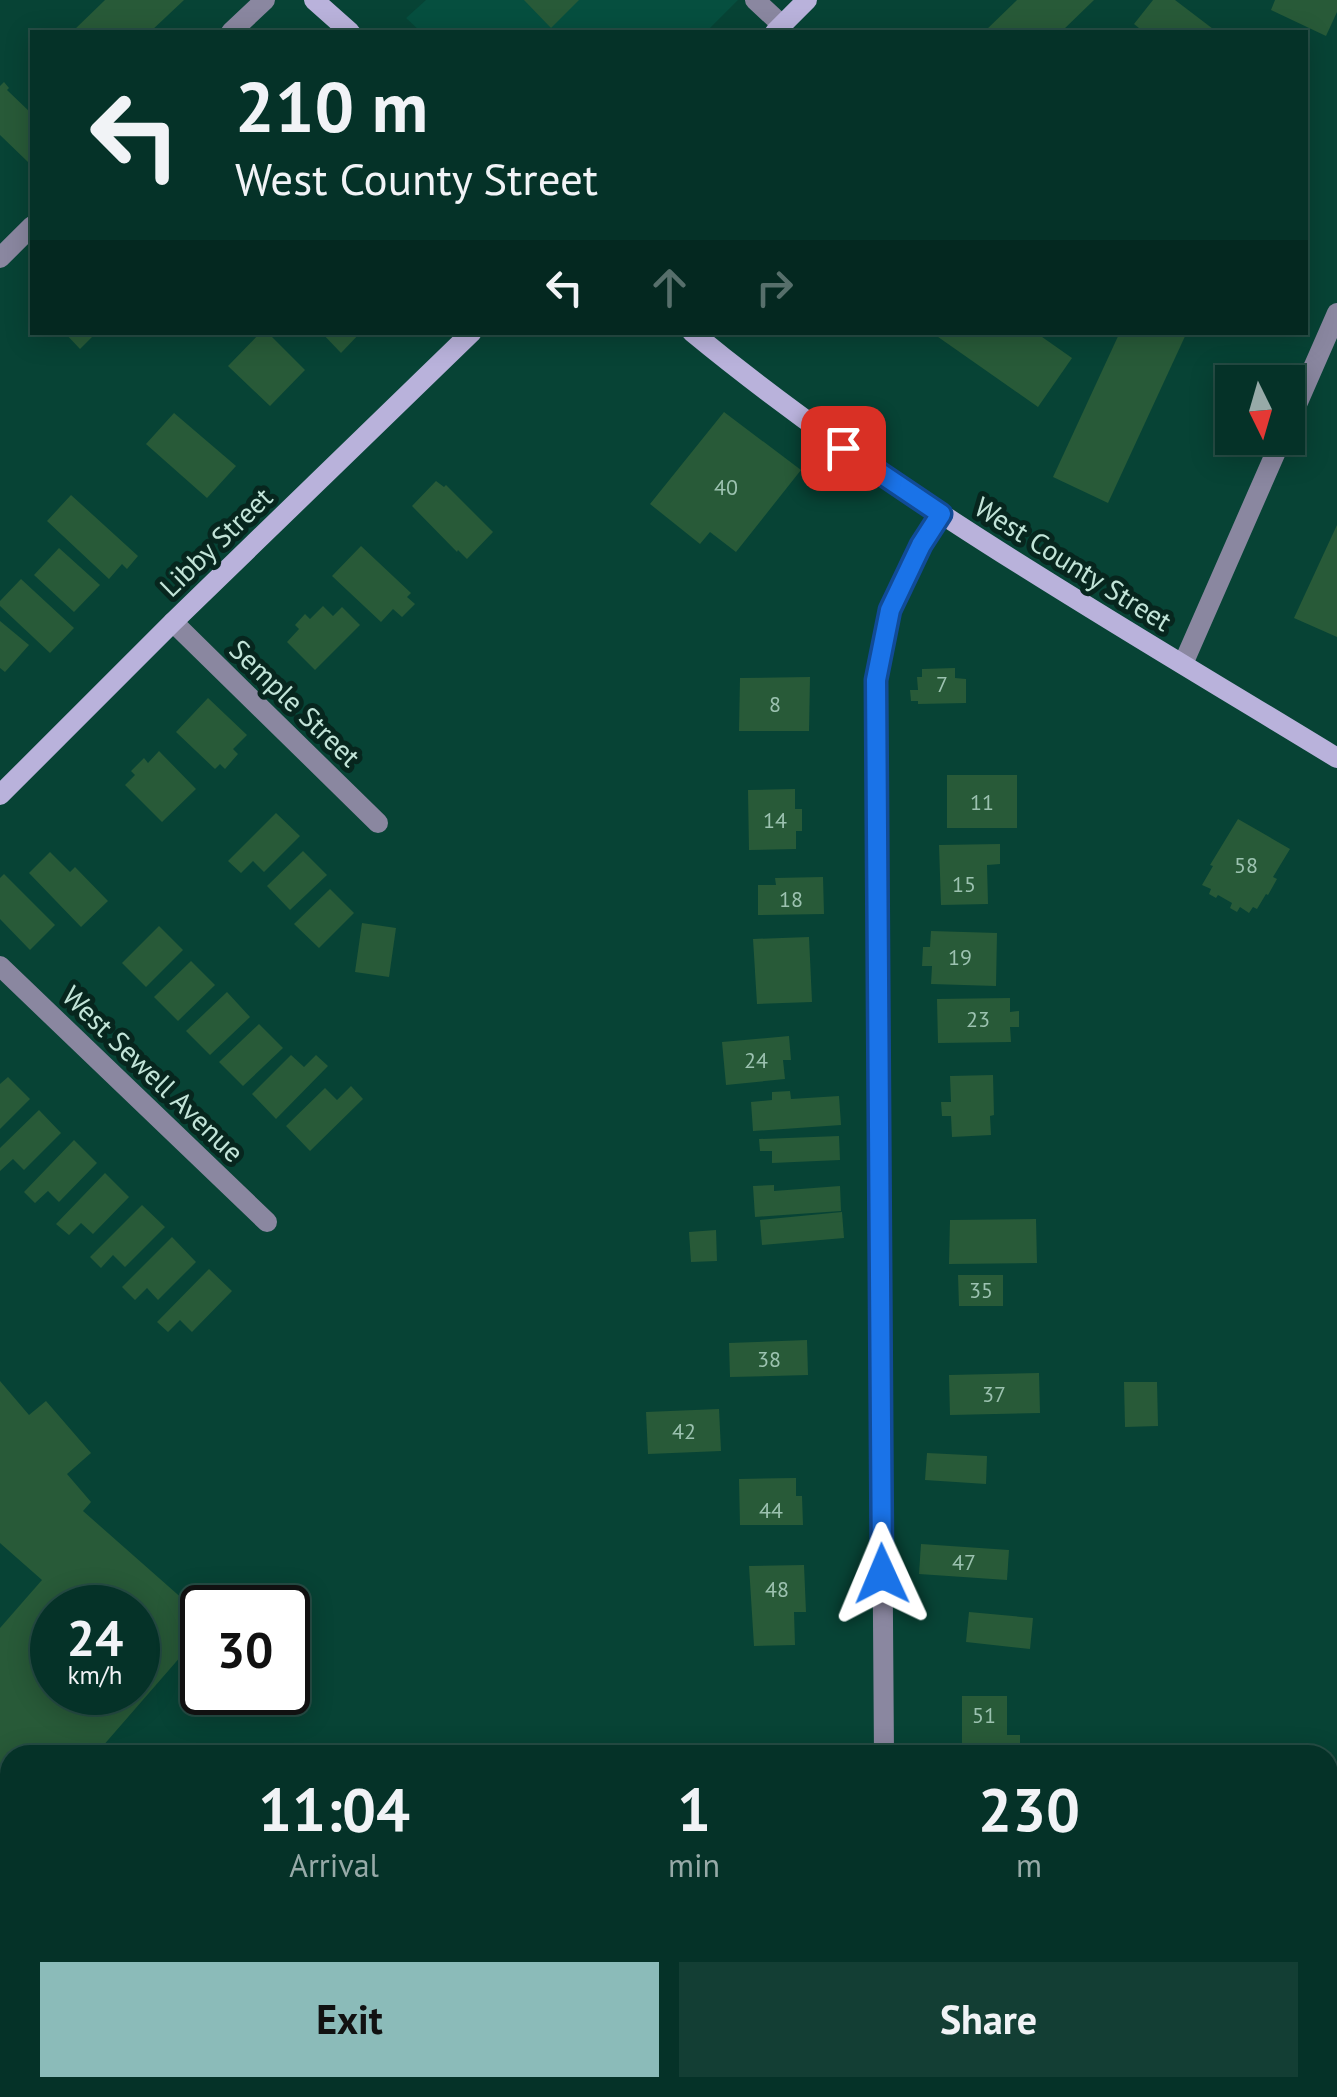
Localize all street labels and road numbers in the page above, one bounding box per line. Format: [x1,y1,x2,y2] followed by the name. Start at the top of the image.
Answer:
[151,478,280,605] street label: Libby Street
[968,488,1179,639] street label: West County Street
[222,631,369,775] street label: Semple Street
[55,977,252,1170] street label: West Sewell Avenue

